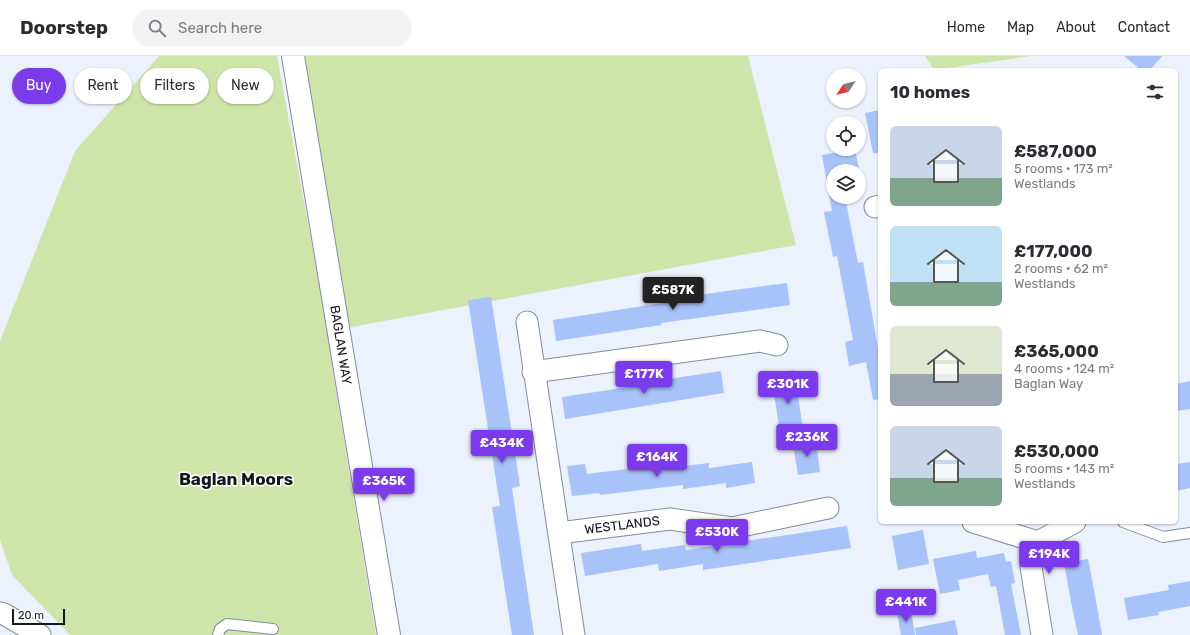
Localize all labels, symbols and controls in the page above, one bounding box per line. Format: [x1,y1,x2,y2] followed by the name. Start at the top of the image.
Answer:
[132,10,412,46] search box
[20,16,108,39] text: Doorstep
[146,17,168,39] icon: search
[178,19,262,37] text: Search here
[947,19,985,36] text: Home
[1007,19,1034,36] text: Map
[1056,19,1096,36] text: About
[1118,19,1170,36] text: Contact
[12,68,66,104] chip: Buy
[74,68,132,104] chip: Rent
[140,68,209,104] chip: Filters
[217,68,274,104] chip: New
[826,68,866,108] north arrow
[826,68,866,204] map controls
[1144,81,1166,103] icon: filters
[890,82,970,102] text: 10 homes
[826,116,866,156] button: locate
[1014,141,1097,161] text: £587,000
[922,142,970,190] icon: home
[1014,161,1113,176] text: 5 rooms · 173 m²
[826,164,866,204] button: layers
[1014,176,1076,191] text: Westlands
[1014,241,1093,261] text: £177,000
[922,242,970,290] icon: home
[1014,261,1108,276] text: 2 rooms · 62 m²
[1014,276,1076,291] text: Westlands
[645,277,701,311] pin: £587K
[652,282,694,297] text: £587K
[327,304,355,386] street label: BAGLAN WAY
[1014,341,1099,361] text: £365,000
[922,342,970,390] icon: home
[616,361,672,395] pin: £177K
[1014,361,1114,376] text: 4 rooms · 124 m²
[624,366,664,381] text: £177K
[760,371,816,405] pin: £301K
[767,376,809,391] text: £301K
[1014,376,1083,391] text: Baglan Way
[779,424,835,458] pin: £236K
[785,429,829,444] text: £236K
[474,430,530,464] pin: £434K
[480,435,524,450] text: £434K
[1014,441,1099,461] text: £530,000
[922,442,970,490] icon: home
[629,444,685,478] pin: £164K
[636,449,678,464] text: £164K
[1014,461,1114,476] text: 5 rooms · 143 m²
[356,468,412,502] pin: £365K
[179,469,293,489] district label: Baglan Moors
[362,473,406,488] text: £365K
[1014,476,1076,491] text: Westlands
[583,513,661,537] street label: WESTLANDS
[689,519,745,553] pin: £530K
[695,524,739,539] text: £530K
[1021,541,1077,575] pin: £194K
[1028,546,1070,561] text: £194K
[878,589,934,623] pin: £441K
[885,594,927,609] text: £441K
[12,607,65,626] scale bar
[18,609,44,622] text: 20 m

